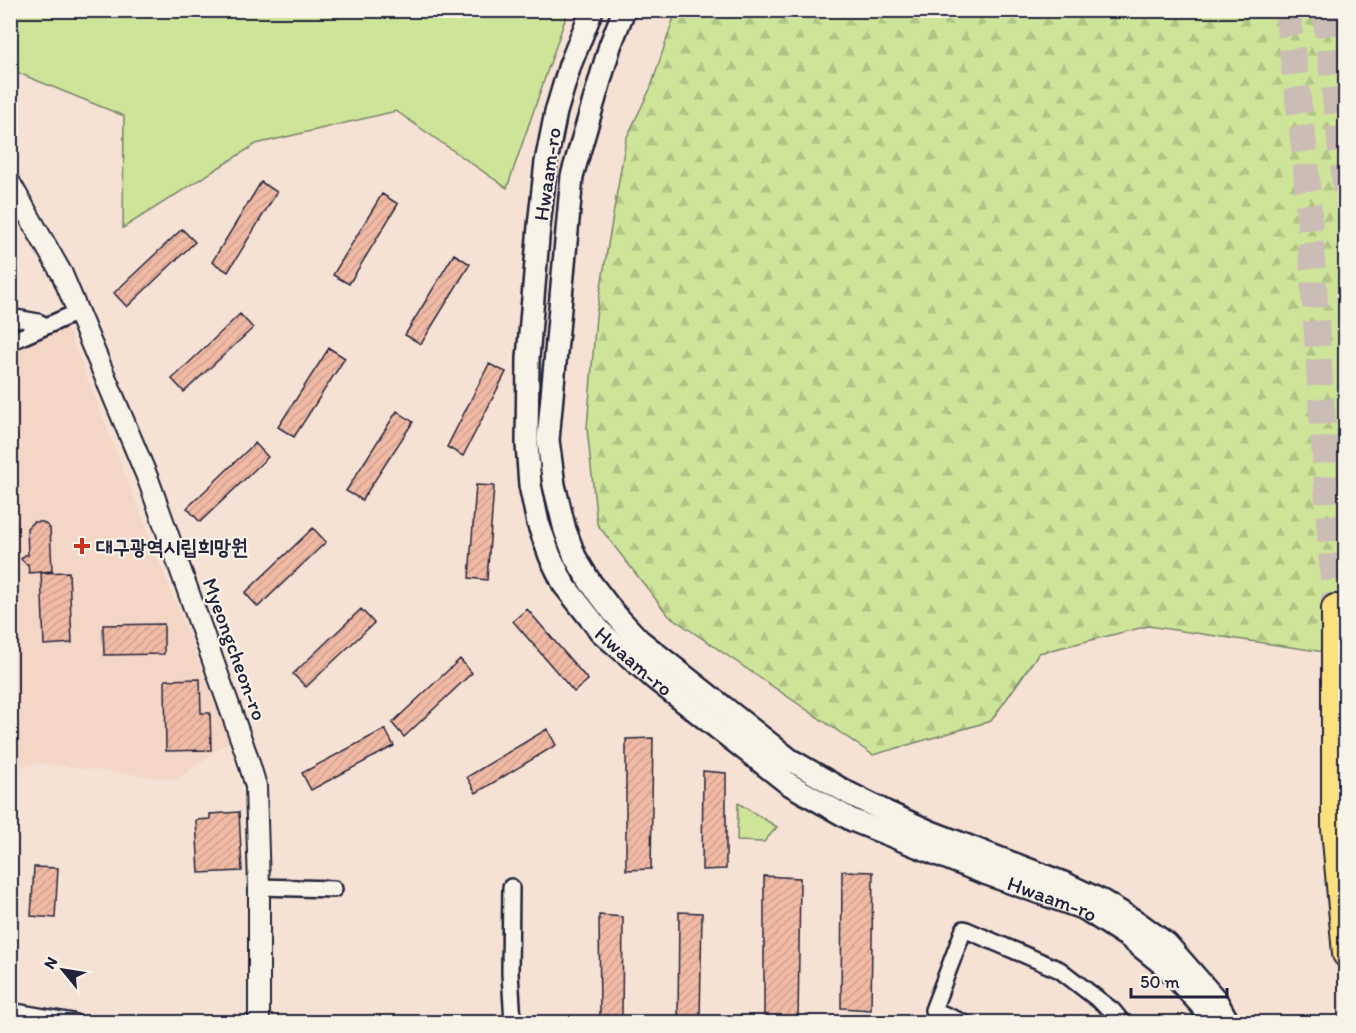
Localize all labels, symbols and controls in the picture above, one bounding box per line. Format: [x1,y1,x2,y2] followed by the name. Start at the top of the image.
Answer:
[528,126,566,222] street label: Hwaam-ro
[96,534,248,559] place label: 대구광역시립희망원
[73,537,91,555] marker: 대구광역시립희망원
[198,574,272,724] street label: Myeongcheon-ro
[590,620,678,701] street label: Hwaam-ro
[1004,870,1103,927] street label: Hwaam-ro
[33,940,93,1000] north arrow
[40,953,61,972] text: N
[1131,961,1227,999] scale bar
[1140,971,1180,993] text: 50 m

